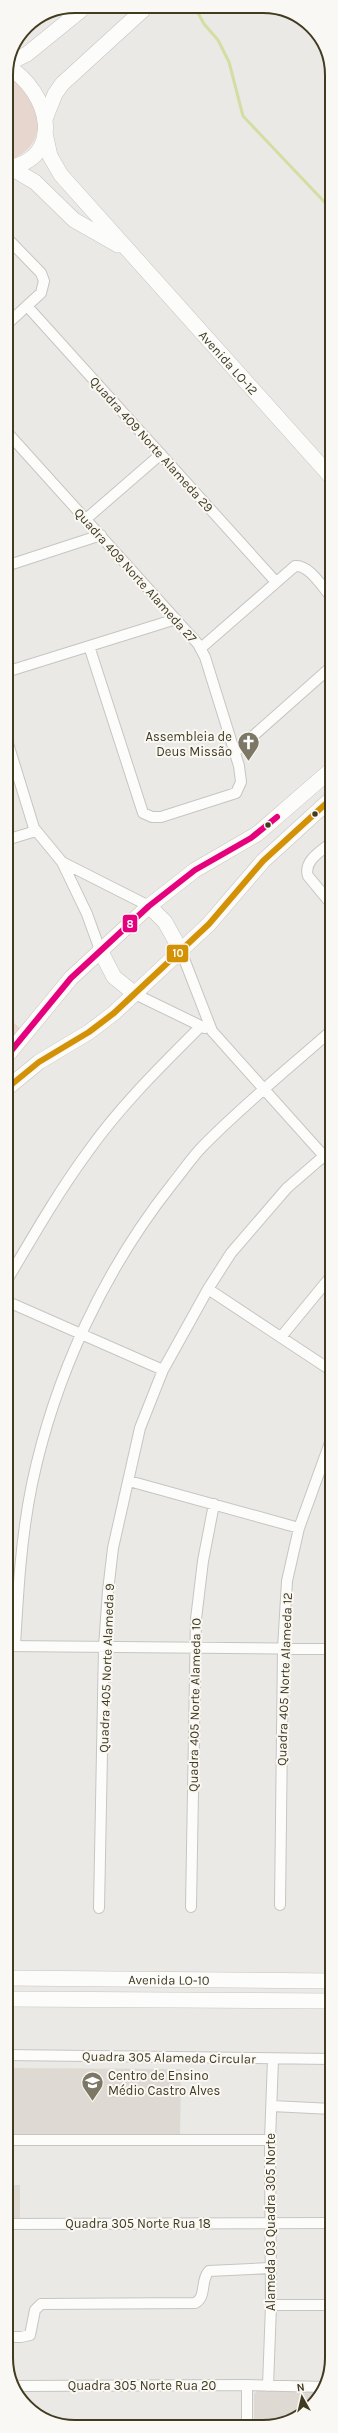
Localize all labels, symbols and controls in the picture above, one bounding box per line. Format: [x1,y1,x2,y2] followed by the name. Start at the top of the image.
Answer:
[196,328,261,398] street label: Avenida LO-12
[87,373,216,515] street label: Quadra 409 Norte Alameda 29
[71,505,200,646] street label: Quadra 409 Norte Alameda 27
[146,729,232,759] place label: Assembleia de Deus Missão
[235,730,261,763] church icon: Assembleia de Deus Missão
[310,809,320,819] unlabelled marker
[263,820,273,830] unlabelled marker
[122,914,138,933] line badge: 8
[126,918,134,931] text: 8
[166,944,189,963] line badge: 10
[173,947,183,960] text: 10
[96,1583,117,1753] street label: Quadra 405 Norte Alameda 9
[274,1592,295,1766] street label: Quadra 405 Norte Alameda 12
[185,1618,204,1792] street label: Quadra 405 Norte Alameda 10
[128,1972,210,1988] street label: Avenida LO-10
[82,2048,256,2067] street label: Quadra 305 Alameda Circular
[108,2068,221,2098] place label: Centro de Ensino Médio Castro Alves
[80,2069,106,2102] school or university icon: Centro de Ensino Médio Castro Alves
[263,2133,278,2311] street label: Alameda 03 Quadra 305 Norte
[65,2216,211,2231] street label: Quadra 305 Norte Rua 18
[282,2377,322,2417] north arrow
[68,2378,217,2393] street label: Quadra 305 Norte Rua 20
[296,2381,305,2395] text: N

